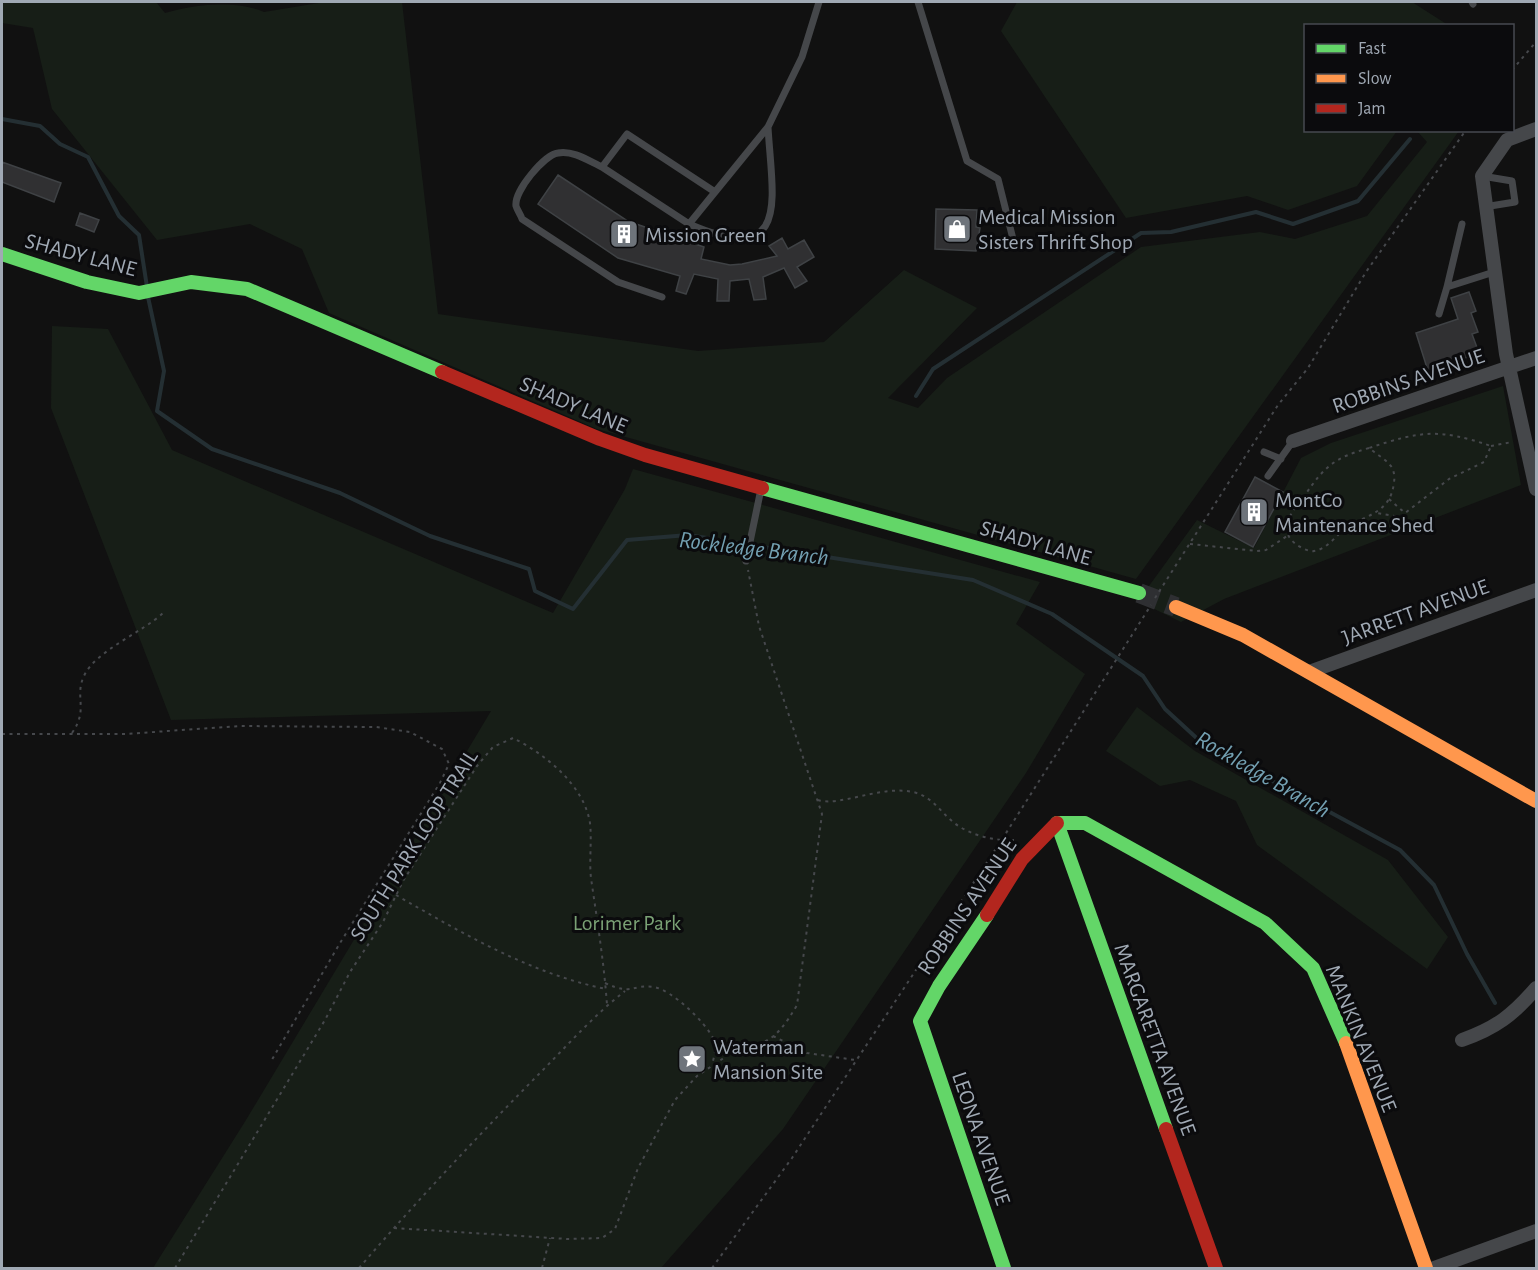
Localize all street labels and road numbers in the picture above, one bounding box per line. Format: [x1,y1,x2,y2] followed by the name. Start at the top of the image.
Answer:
[23,230,139,280] street label: SHADY LANE
[1329,345,1488,417] street label: ROBBINS AVENUE
[517,372,631,438] street label: SHADY LANE
[978,517,1094,569] street label: SHADY LANE
[1339,575,1492,649] street label: JARRETT AVENUE
[346,745,482,945] street label: SOUTH PARK LOOP TRAIL
[913,834,1021,979] street label: ROBBINS AVENUE
[1110,941,1200,1138] street label: MARGARETTA AVENUE
[1322,962,1401,1115] street label: MANKIN AVENUE
[948,1069,1014,1208] street label: LEONA AVENUE

